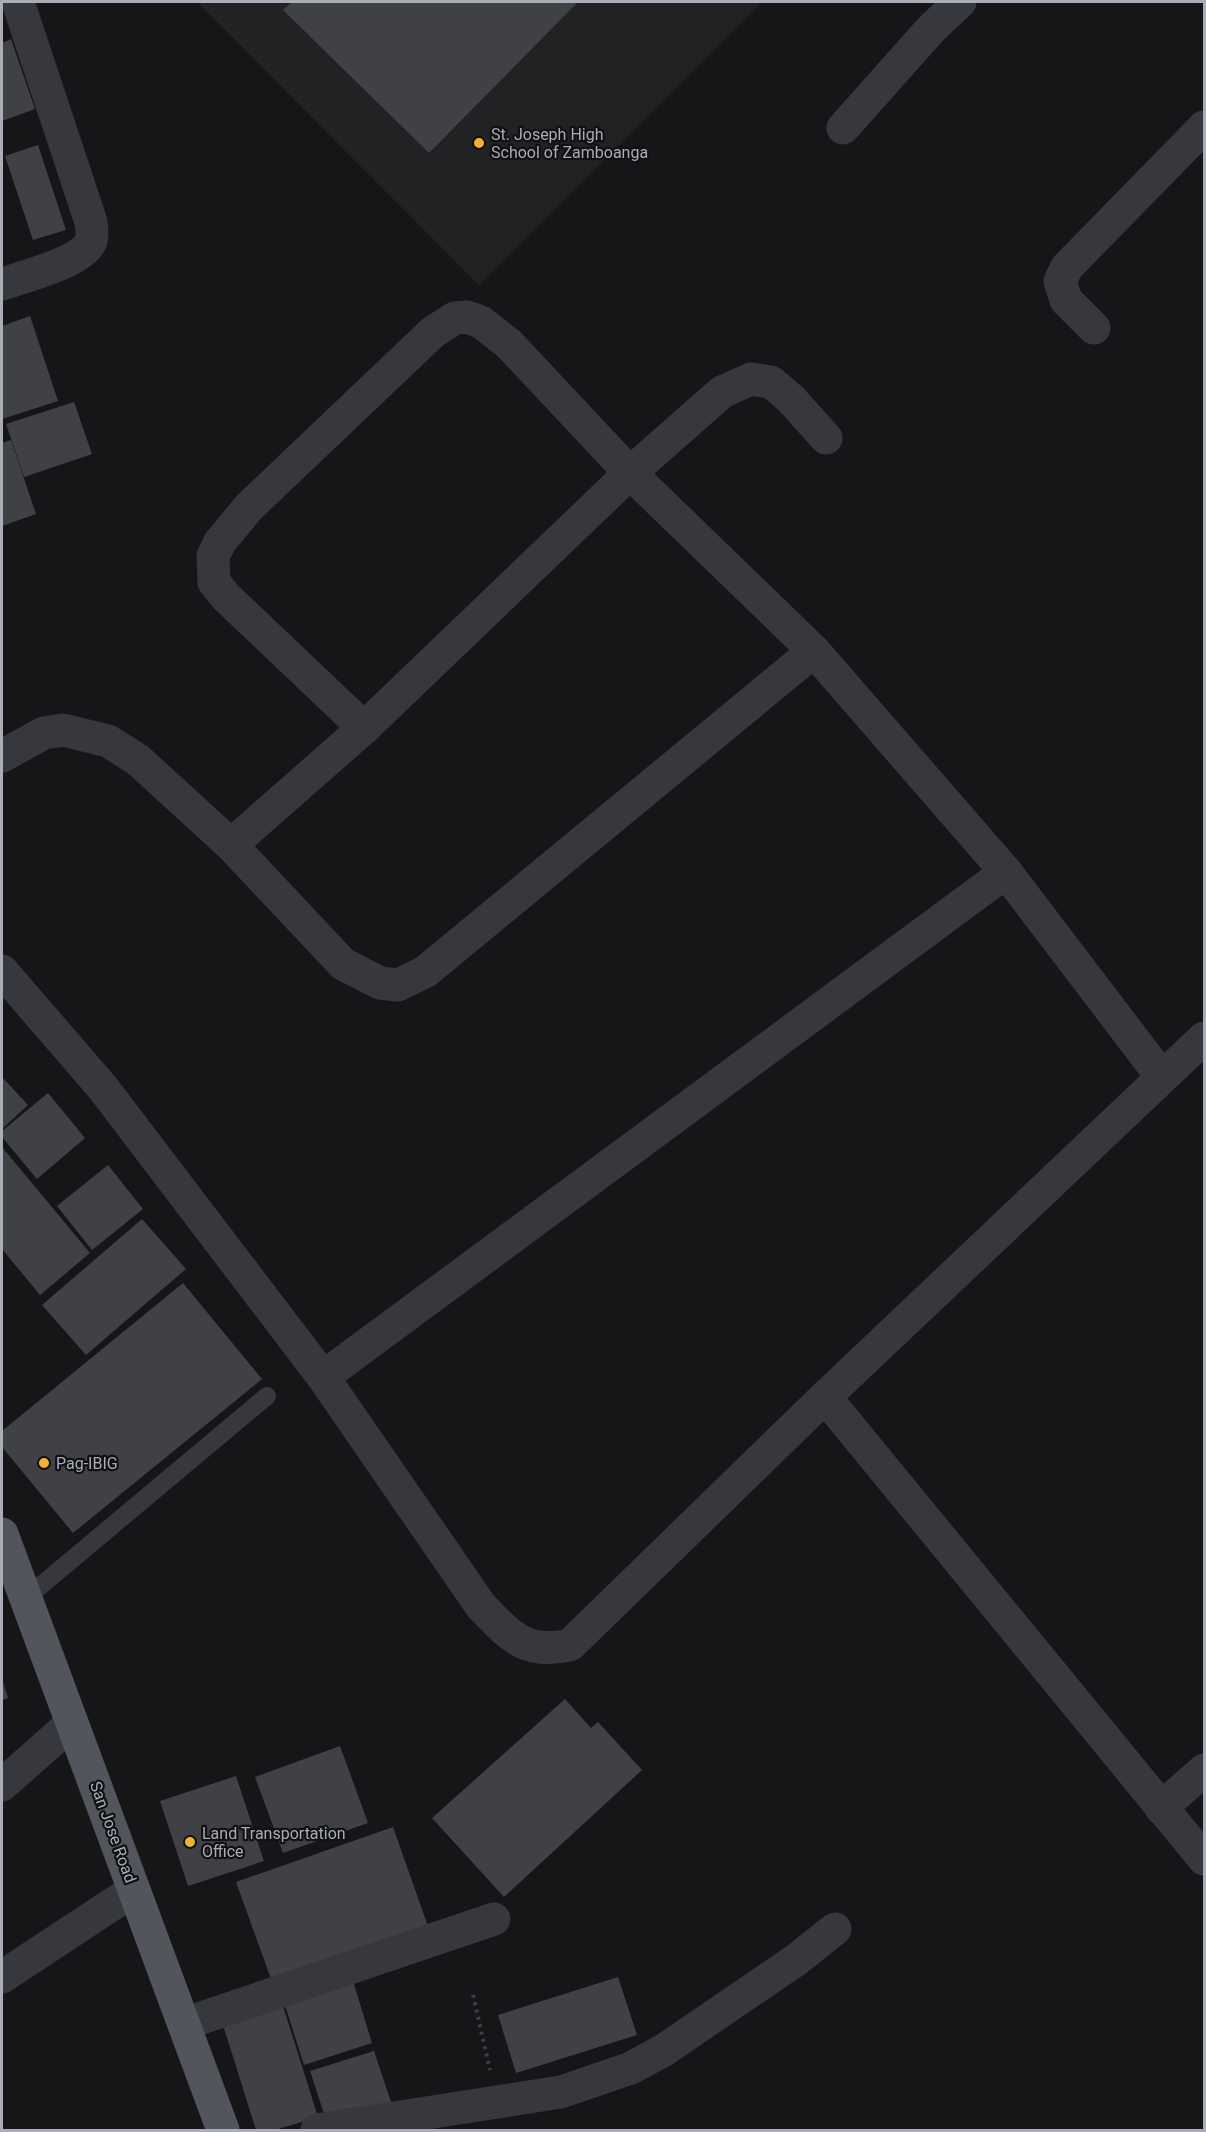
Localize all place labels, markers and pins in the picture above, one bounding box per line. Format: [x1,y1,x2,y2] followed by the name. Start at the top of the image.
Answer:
[491,125,648,162] place label: St. Joseph High School of Zamboanga
[472,136,486,150] marker: St. Joseph High School of Zamboanga
[56,1454,118,1473] place label: Pag-IBIG
[37,1456,51,1470] marker: Pag-IBIG
[202,1824,346,1861] place label: Land Transportation Office
[183,1835,197,1849] marker: Land Transportation Office

